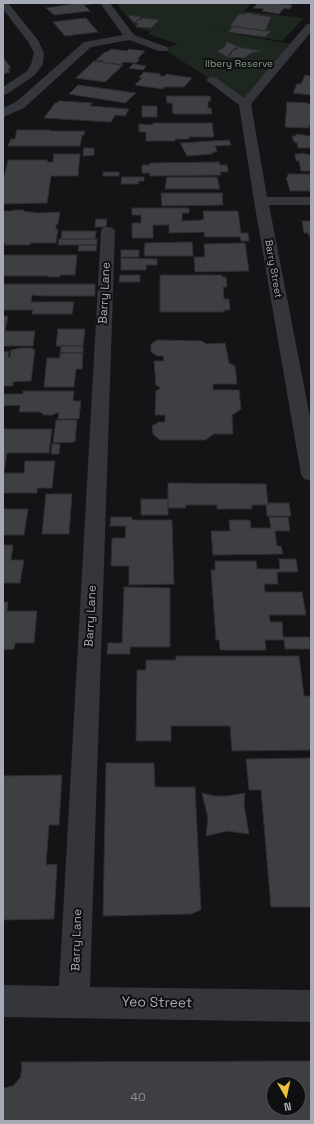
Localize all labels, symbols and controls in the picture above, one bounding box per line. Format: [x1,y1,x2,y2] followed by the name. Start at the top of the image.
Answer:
[205,58,273,70] park label: Ilbery Reserve
[262,239,284,299] street label: Barry Street
[96,262,114,324] street label: Barry Lane
[82,585,100,647] street label: Barry Lane
[69,909,85,971] street label: Barry Lane
[122,994,192,1012] street label: Yeo Street
[266,1076,306,1116] north arrow
[130,1091,146,1105] house number: 40
[283,1099,292,1114] text: N

